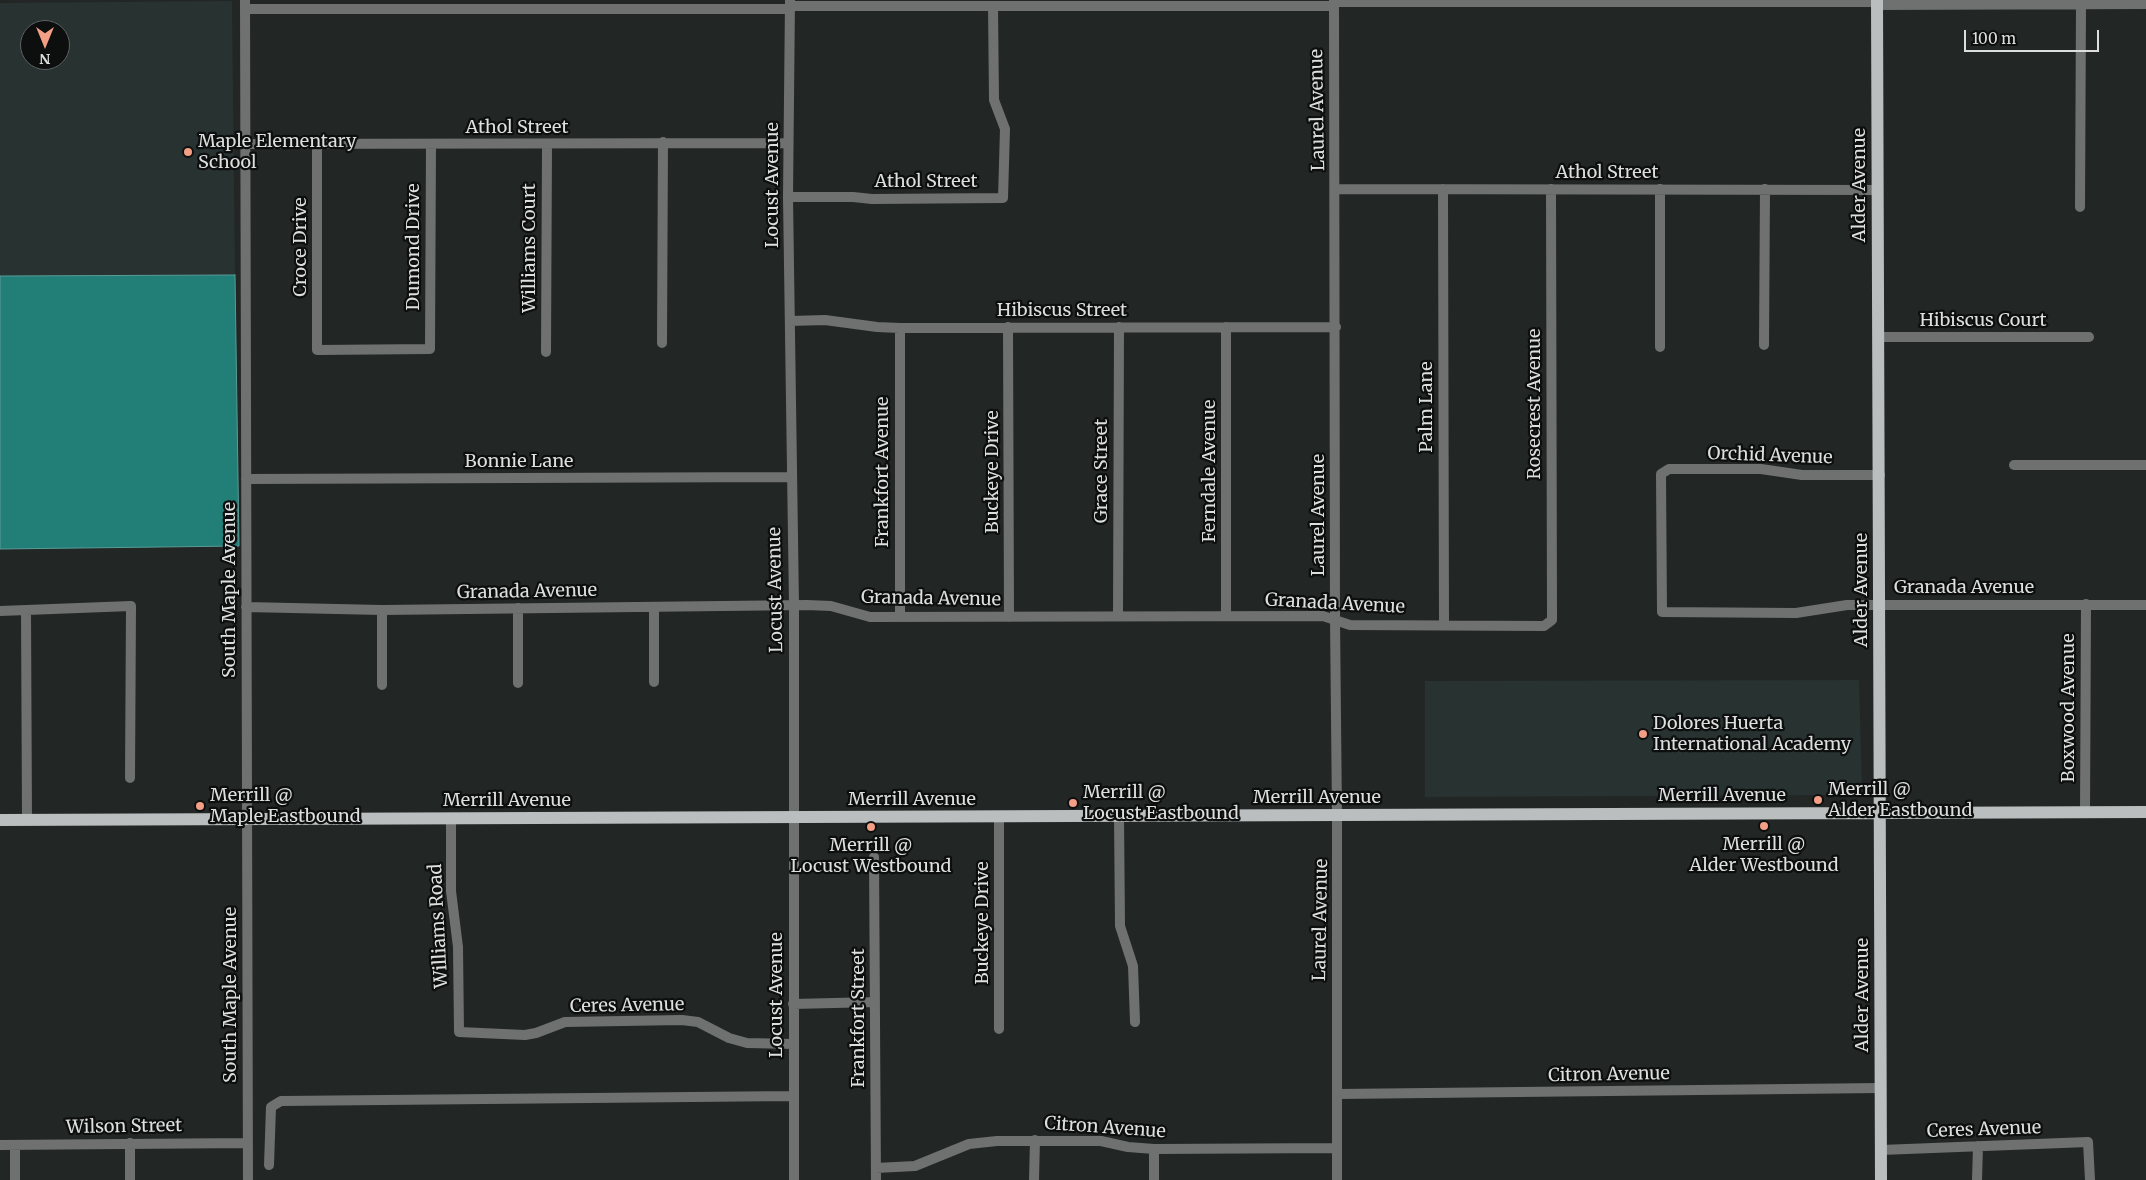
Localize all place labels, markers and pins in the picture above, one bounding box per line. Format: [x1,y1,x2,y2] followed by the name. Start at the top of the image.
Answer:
[198,131,356,173] place label: Maple Elementary School
[182,146,194,158] marker: Maple Elementary School
[1653,713,1851,756] place label: Dolores Huerta International Academy
[1637,728,1649,740] marker: Dolores Huerta International Academy
[1828,779,1972,822] place label: Merrill @ Alder Eastbound
[1083,782,1239,824] place label: Merrill @ Locust Eastbound
[210,785,361,828] place label: Merrill @ Maple Eastbound
[1812,794,1824,806] marker: Merrill @ Alder Eastbound
[1067,797,1079,809] marker: Merrill @ Locust Eastbound
[194,800,206,812] marker: Merrill @ Maple Eastbound
[1758,820,1770,832] marker: Merrill @ Alder Westbound
[865,821,877,833] marker: Merrill @ Locust Westbound
[1689,834,1839,876] place label: Merrill @ Alder Westbound
[791,835,951,878] place label: Merrill @ Locust Westbound

